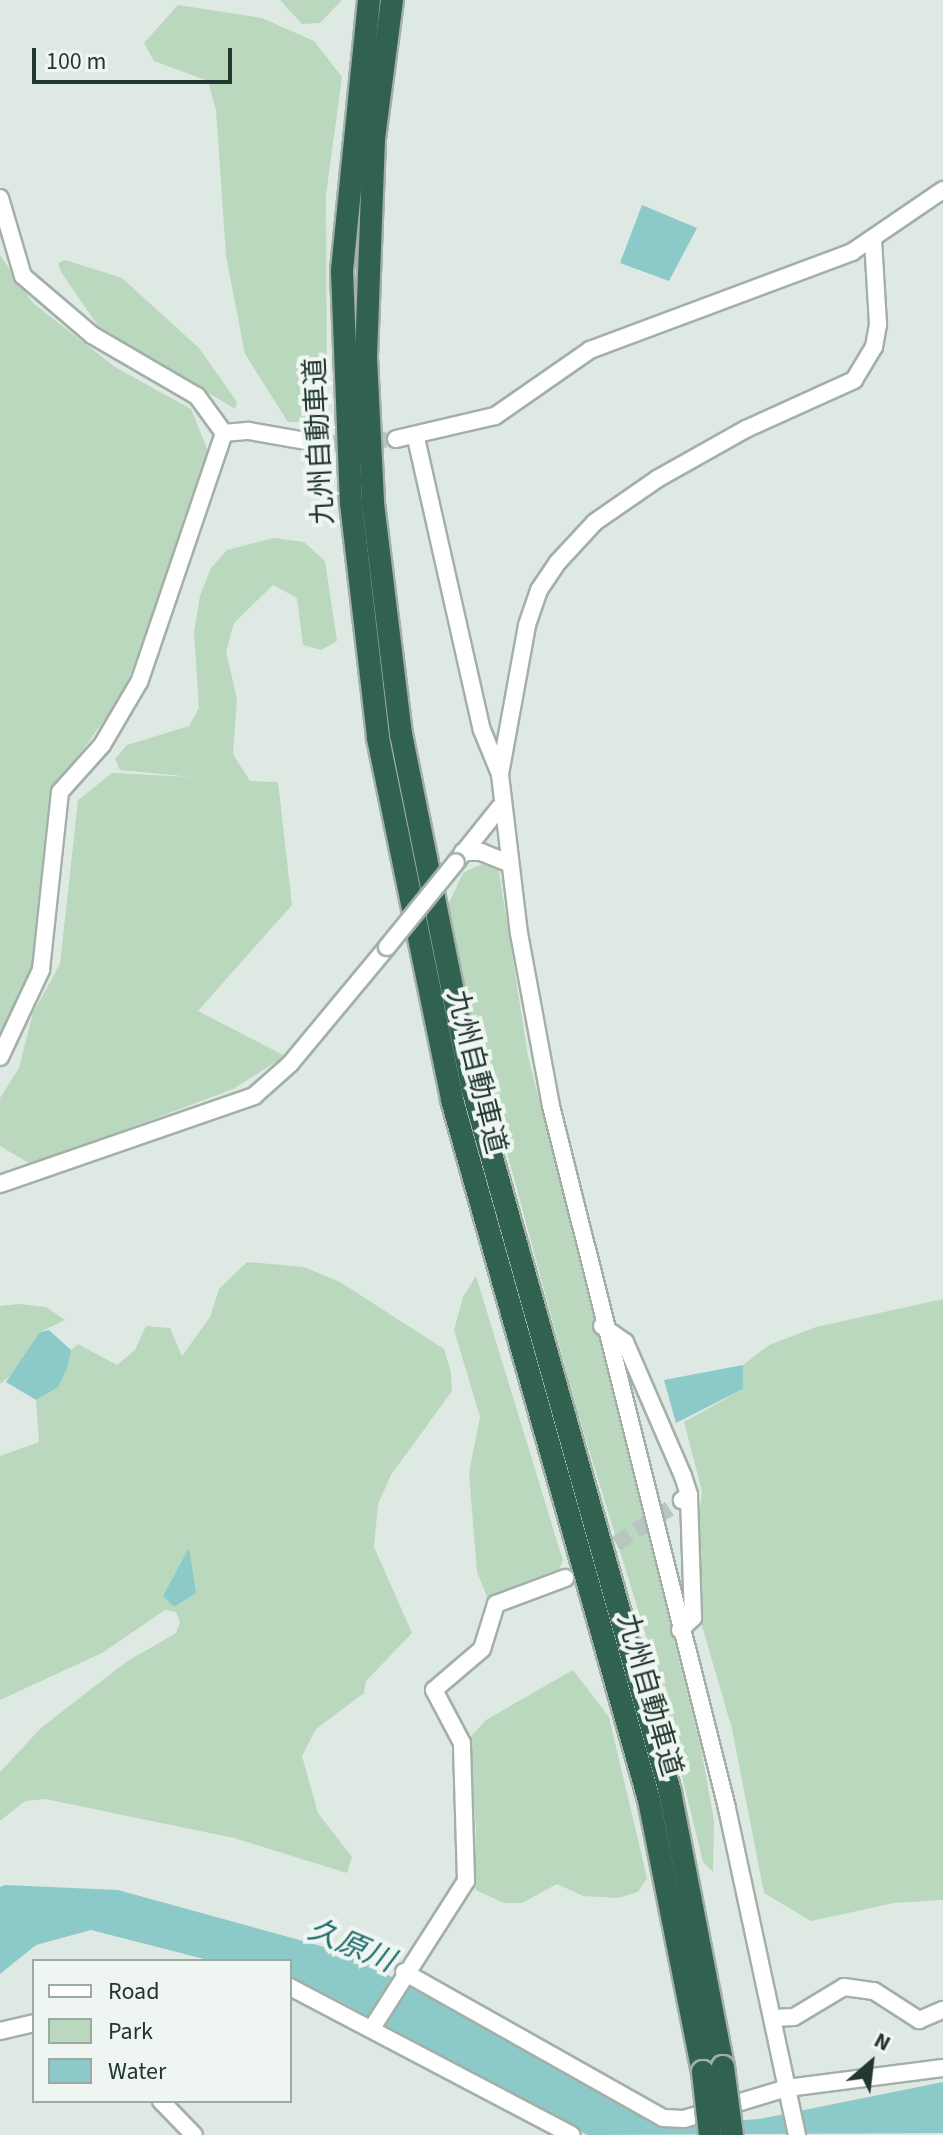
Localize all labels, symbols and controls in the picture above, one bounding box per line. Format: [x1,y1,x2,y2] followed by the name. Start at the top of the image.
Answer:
[36,32,236,82] scale bar
[46,44,106,79] text: 100 m
[298,356,340,526] street label: 九州自動車道
[440,986,514,1158] street label: 九州自動車道
[611,1610,689,1780] street label: 九州自動車道
[303,1912,399,1980] water label: 久原川
[32,1959,292,2103] legend
[108,1974,160,2009] text: Road
[108,2014,153,2049] text: Park
[831,2023,911,2103] north arrow
[868,2024,896,2059] text: N
[108,2054,166,2089] text: Water

